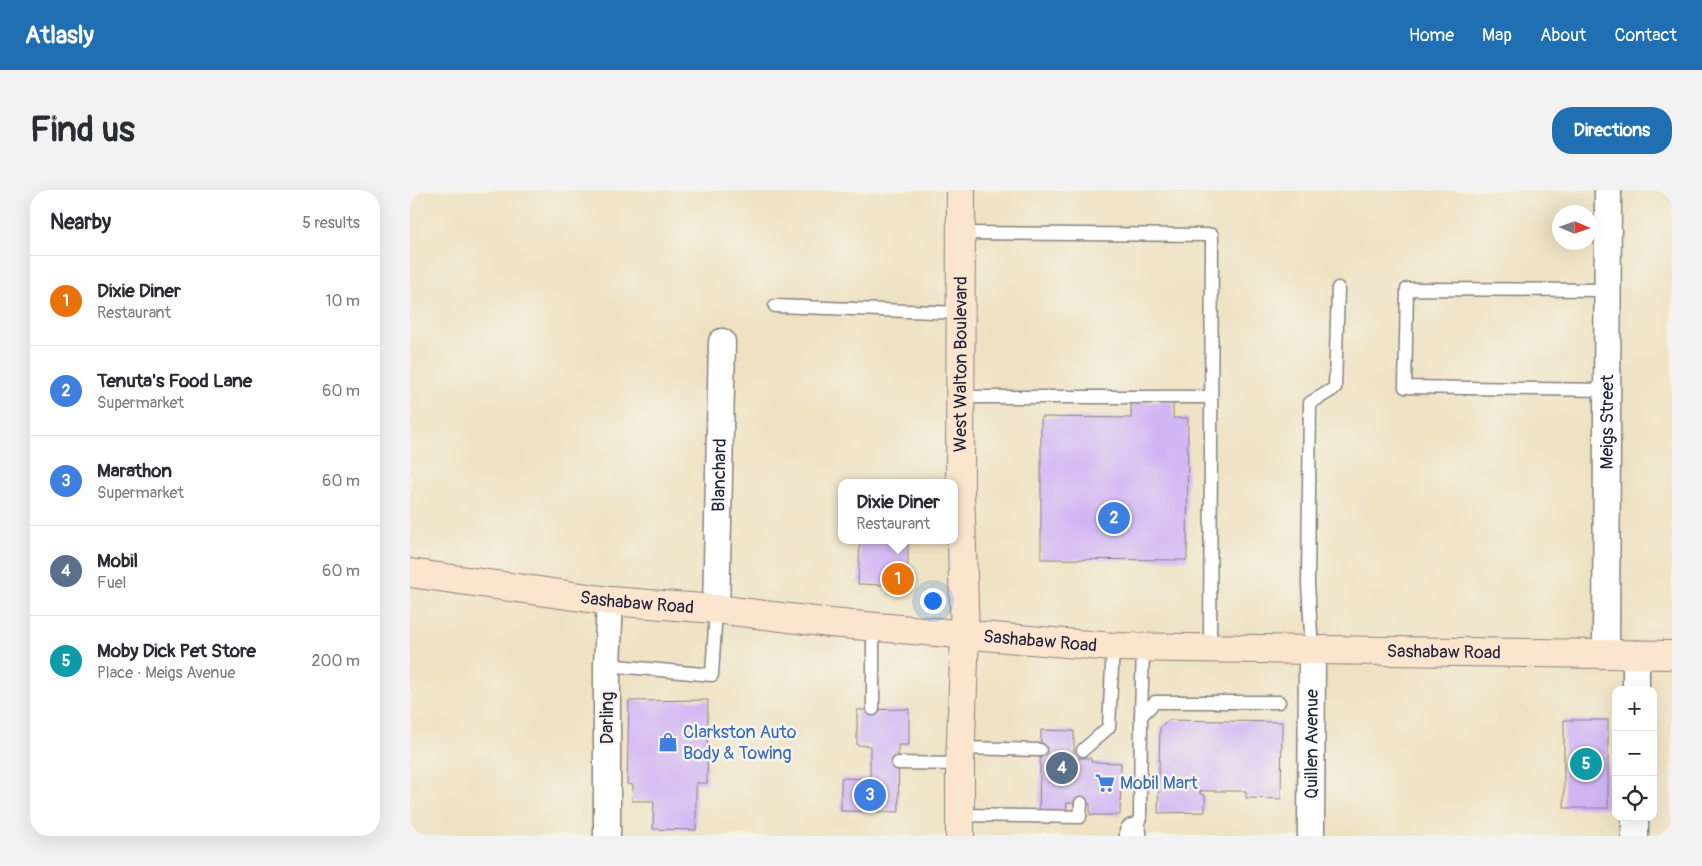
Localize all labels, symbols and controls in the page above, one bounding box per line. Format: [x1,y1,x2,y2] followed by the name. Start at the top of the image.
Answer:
[25,21,94,50] text: Atlasly
[1409,24,1454,47] text: Home
[1482,24,1512,47] text: Map
[1540,24,1586,47] text: About
[1614,24,1677,47] text: Contact
[1552,107,1672,154] button: Directions
[30,108,135,152] text: Find us
[1552,205,1597,250] north arrow
[50,209,111,236] text: Nearby
[302,213,360,233] text: 5 results
[949,276,972,452] street label: West Walton Boulevard
[97,279,181,303] text: Dixie Diner
[63,291,69,311] text: 1
[325,291,360,311] text: 10 m
[97,303,171,323] text: Restaurant
[97,369,252,393] text: Tenuta's Food Lane
[1595,374,1619,470] street label: Meigs Street
[62,381,70,401] text: 2
[322,381,360,401] text: 60 m
[97,393,184,413] text: Supermarket
[707,438,731,512] street label: Blanchard
[97,459,172,483] text: Marathon
[62,471,70,491] text: 3
[322,471,360,491] text: 60 m
[838,479,958,544] popup
[97,483,184,503] text: Supermarket
[856,490,940,514] text: Dixie Diner
[1098,499,1130,537] pin: 2
[856,514,930,534] text: Restaurant
[97,549,138,573] text: Mobil
[882,560,914,598] pin: 1
[61,561,71,581] text: 4
[322,561,360,581] text: 60 m
[97,573,126,593] text: Fuel
[579,585,695,619] street label: Sashabaw Road
[920,588,946,614] your location
[982,625,1098,657] street label: Sashabaw Road
[97,639,256,663] text: Moby Dick Pet Store
[1387,639,1501,664] street label: Sashabaw Road
[62,651,70,671] text: 5
[312,651,360,671] text: 200 m
[97,663,235,683] text: Place · Meigs Avenue
[1612,686,1657,821] map controls
[1612,686,1657,731] button: +
[1300,689,1323,799] street label: Quillen Avenue
[596,692,619,744] street label: Darling
[683,721,797,765] place label: Clarkston Auto Body & Towing
[657,731,679,753] shop icon: Clarkston Auto Body & Towing
[1612,731,1657,776] button: −
[1570,745,1602,783] pin: 5
[1046,749,1078,787] pin: 4
[1094,772,1116,794] supermarket icon: Mobil Mart
[1120,772,1199,795] place label: Mobil Mart
[854,776,886,814] pin: 3
[1612,776,1657,821] button: locate

